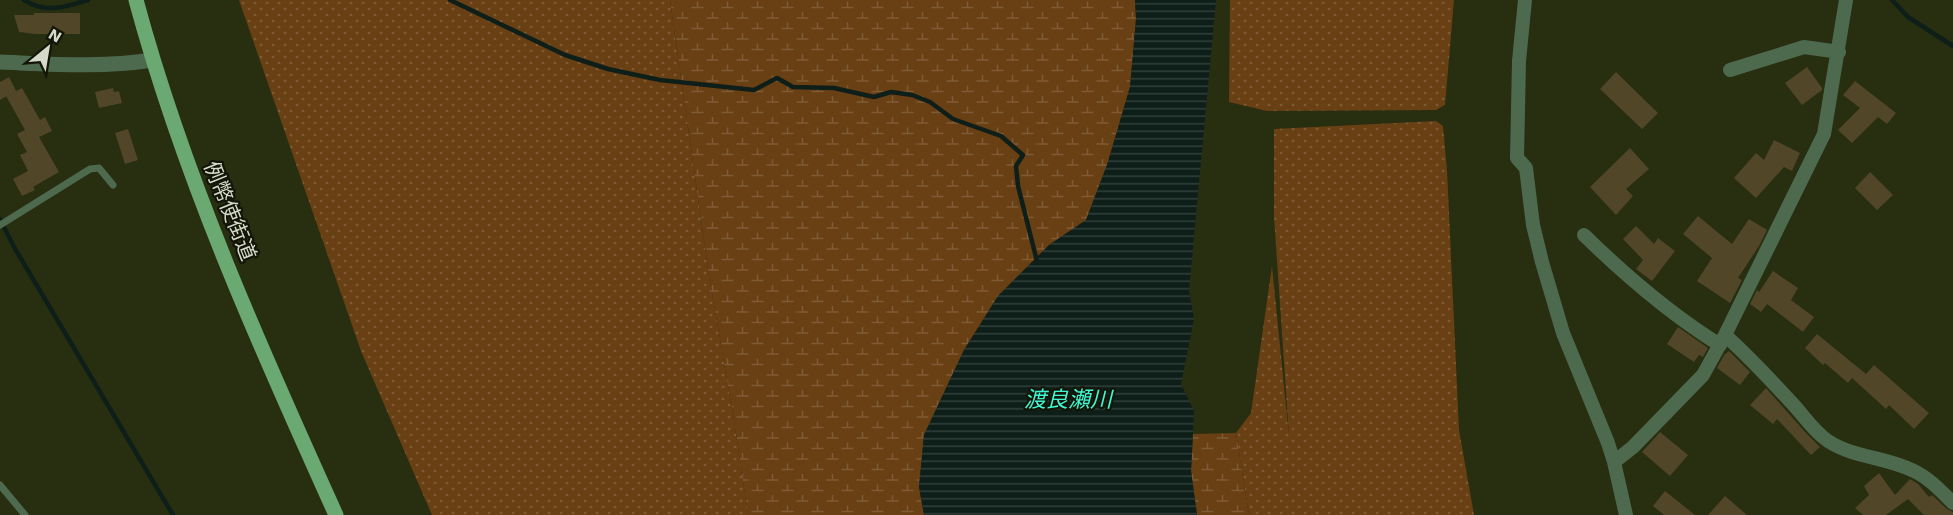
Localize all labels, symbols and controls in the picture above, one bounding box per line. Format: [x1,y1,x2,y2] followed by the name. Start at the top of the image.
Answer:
[18,18,78,78] north arrow
[45,24,65,47] text: N
[199,157,262,264] street label: 例幣使街道
[1024,387,1114,412] water label: 渡良瀬川

